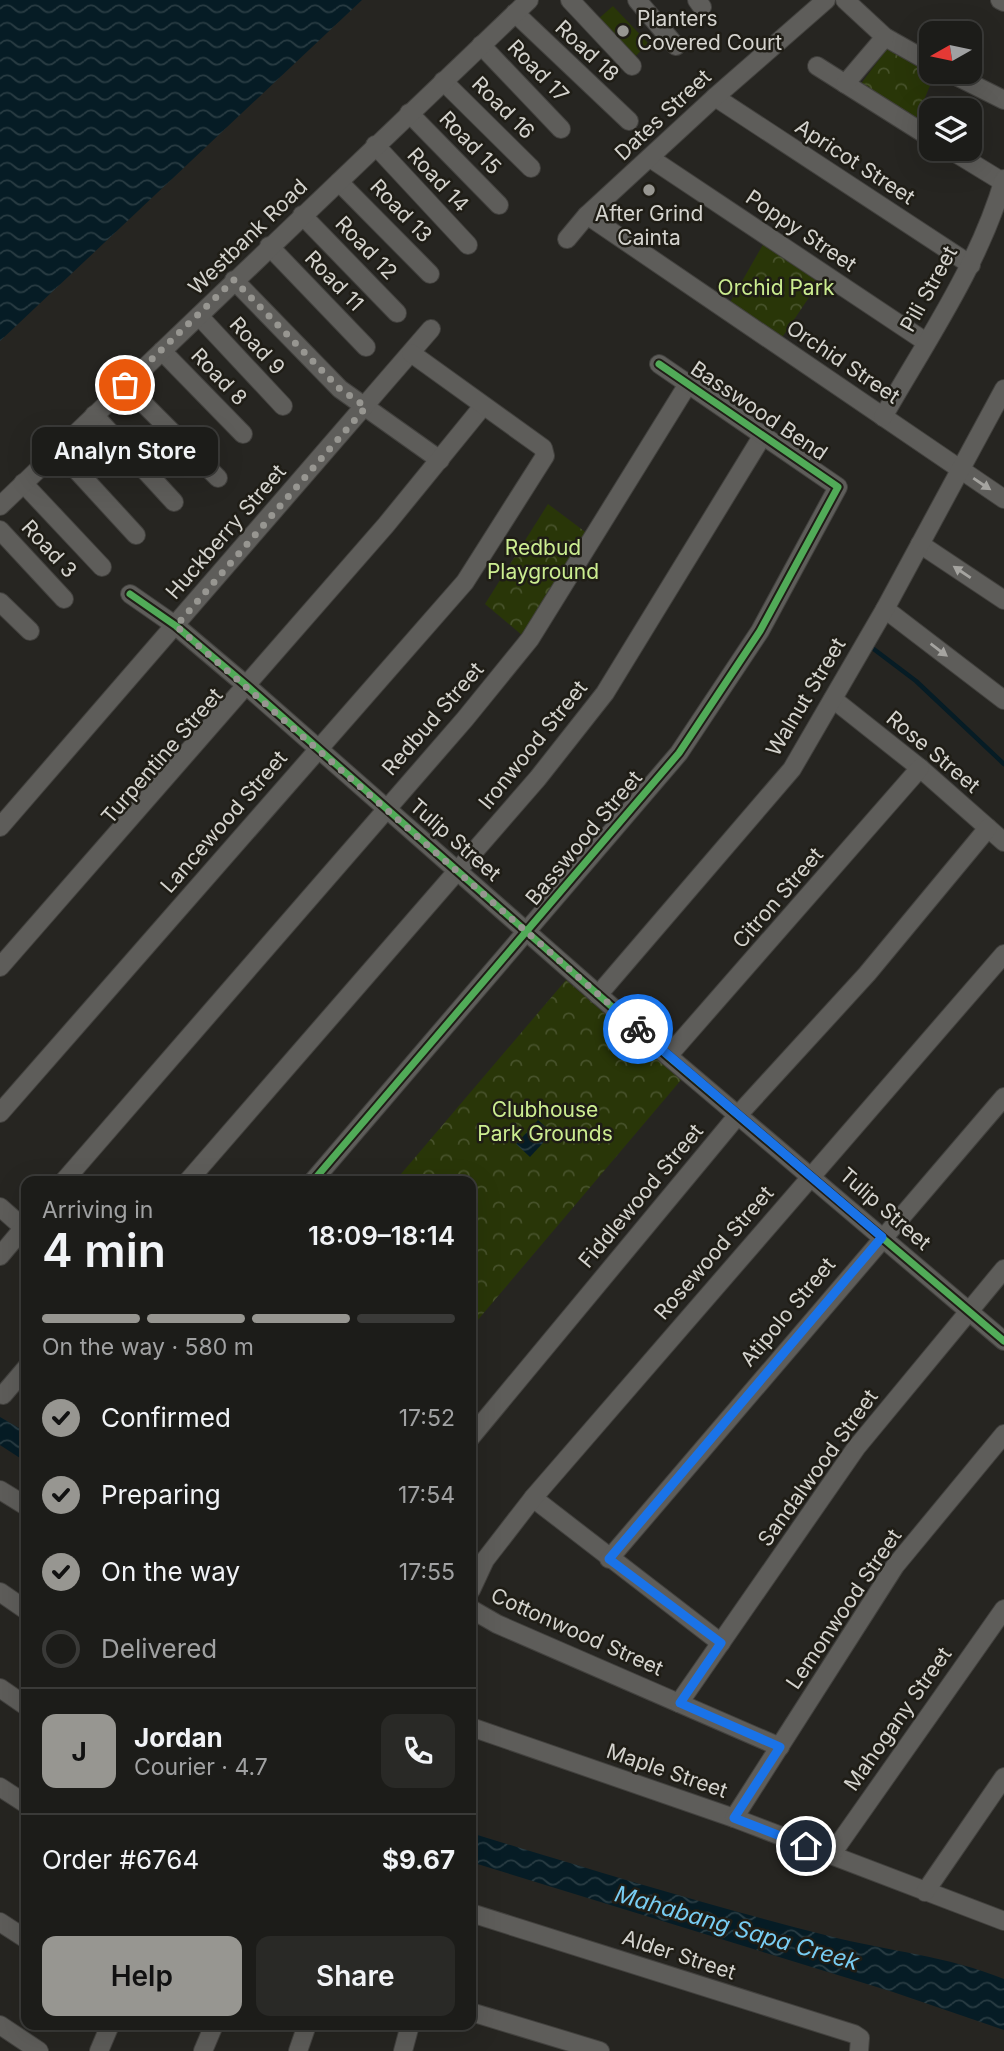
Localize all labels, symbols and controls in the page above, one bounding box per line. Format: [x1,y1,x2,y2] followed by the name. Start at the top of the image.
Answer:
[637,6,782,55] place label: Planters Covered Court
[550,15,624,86] street label: Road 18
[919,21,982,84] north arrow
[919,21,982,161] map controls
[615,23,631,39] marker: Planters Covered Court
[503,34,574,107] street label: Road 17
[609,64,716,165] street label: Dates Street
[467,71,540,144] street label: Road 16
[919,98,982,161] button: layers
[434,106,506,179] street label: Road 15
[791,114,920,210] street label: Apricot Street
[402,142,474,217] street label: Road 14
[183,174,312,300] street label: Westbank Road
[365,174,437,247] street label: Road 13
[641,182,657,198] marker: After Grind Cainta
[741,184,861,277] street label: Poppy Street
[595,201,703,250] place label: After Grind Cainta
[330,211,402,284] street label: Road 12
[895,242,962,336] street label: Pili Street
[300,245,369,316] street label: Road 11
[718,275,835,300] park label: Orchid Park
[224,312,290,380] street label: Road 9
[782,315,905,409] street label: Orchid Street
[186,343,253,410] street label: Road 8
[95,355,155,415] pin
[686,356,832,466] street label: Basswood Bend
[106,366,144,404] icon: bag
[32,427,218,476] callout: Analyn Store
[54,437,196,465] text: Analyn Store
[160,459,291,604] street label: Huckberry Street
[972,478,992,491] one-way arrow
[17,515,82,583] street label: Road 3
[487,535,599,584] park label: Redbud Playground
[953,565,971,579] one-way arrow
[761,633,851,760] street label: Walnut Street
[930,643,948,657] one-way arrow
[377,657,489,780] street label: Redbud Street
[473,675,592,814] street label: Ironwood Street
[96,682,228,829] street label: Turpentine Street
[882,705,985,798] street label: Rose Street
[155,745,292,898] street label: Lancewood Street
[520,765,647,910] street label: Basswood Street
[405,793,506,886] street label: Tulip Street
[727,842,828,953] street label: Citron Street
[603,994,673,1064] courier
[619,1010,657,1048] icon: bike
[477,1097,613,1146] park label: Clubhouse Park Grounds
[573,1119,708,1273] street label: Fiddlewood Street
[835,1162,936,1255] street label: Tulip Street
[649,1181,778,1325] street label: Rosewood Street
[42,1196,153,1224] text: Arriving in
[308,1220,455,1251] text: 18:09–18:14
[42,1222,166,1278] text: 4 min
[735,1252,840,1371] street label: Atipolo Street
[42,1333,254,1361] text: On the way · 580 m
[752,1384,883,1551] street label: Sandalwood Street
[42,1399,80,1437] icon: check
[101,1402,231,1433] text: Confirmed
[399,1404,455,1432] text: 17:52
[42,1476,80,1514] icon: check
[101,1479,221,1510] text: Preparing
[398,1481,455,1509] text: 17:54
[781,1524,906,1693] street label: Lemonwood Street
[42,1553,80,1591] icon: check
[101,1556,240,1587] text: On the way
[399,1558,455,1586] text: 17:55
[487,1582,667,1681] street label: Cottonwood Street
[101,1633,217,1664] text: Delivered
[839,1642,957,1795] street label: Mahogany Street
[381,1714,455,1788] button: phone
[134,1722,223,1753] text: Jordan
[71,1736,87,1767] text: J
[603,1738,731,1803] street label: Maple Street
[134,1753,268,1781] text: Courier · 4.7
[776,1816,836,1876] pin
[787,1827,825,1865] icon: home
[42,1844,199,1875] text: Order #6764
[382,1844,455,1875] text: $9.67
[612,1880,863,1976] water label: Mahabang Sapa Creek
[619,1924,739,1985] street label: Alder Street
[42,1936,242,2016] button: Help
[256,1936,455,2016] button: Share

